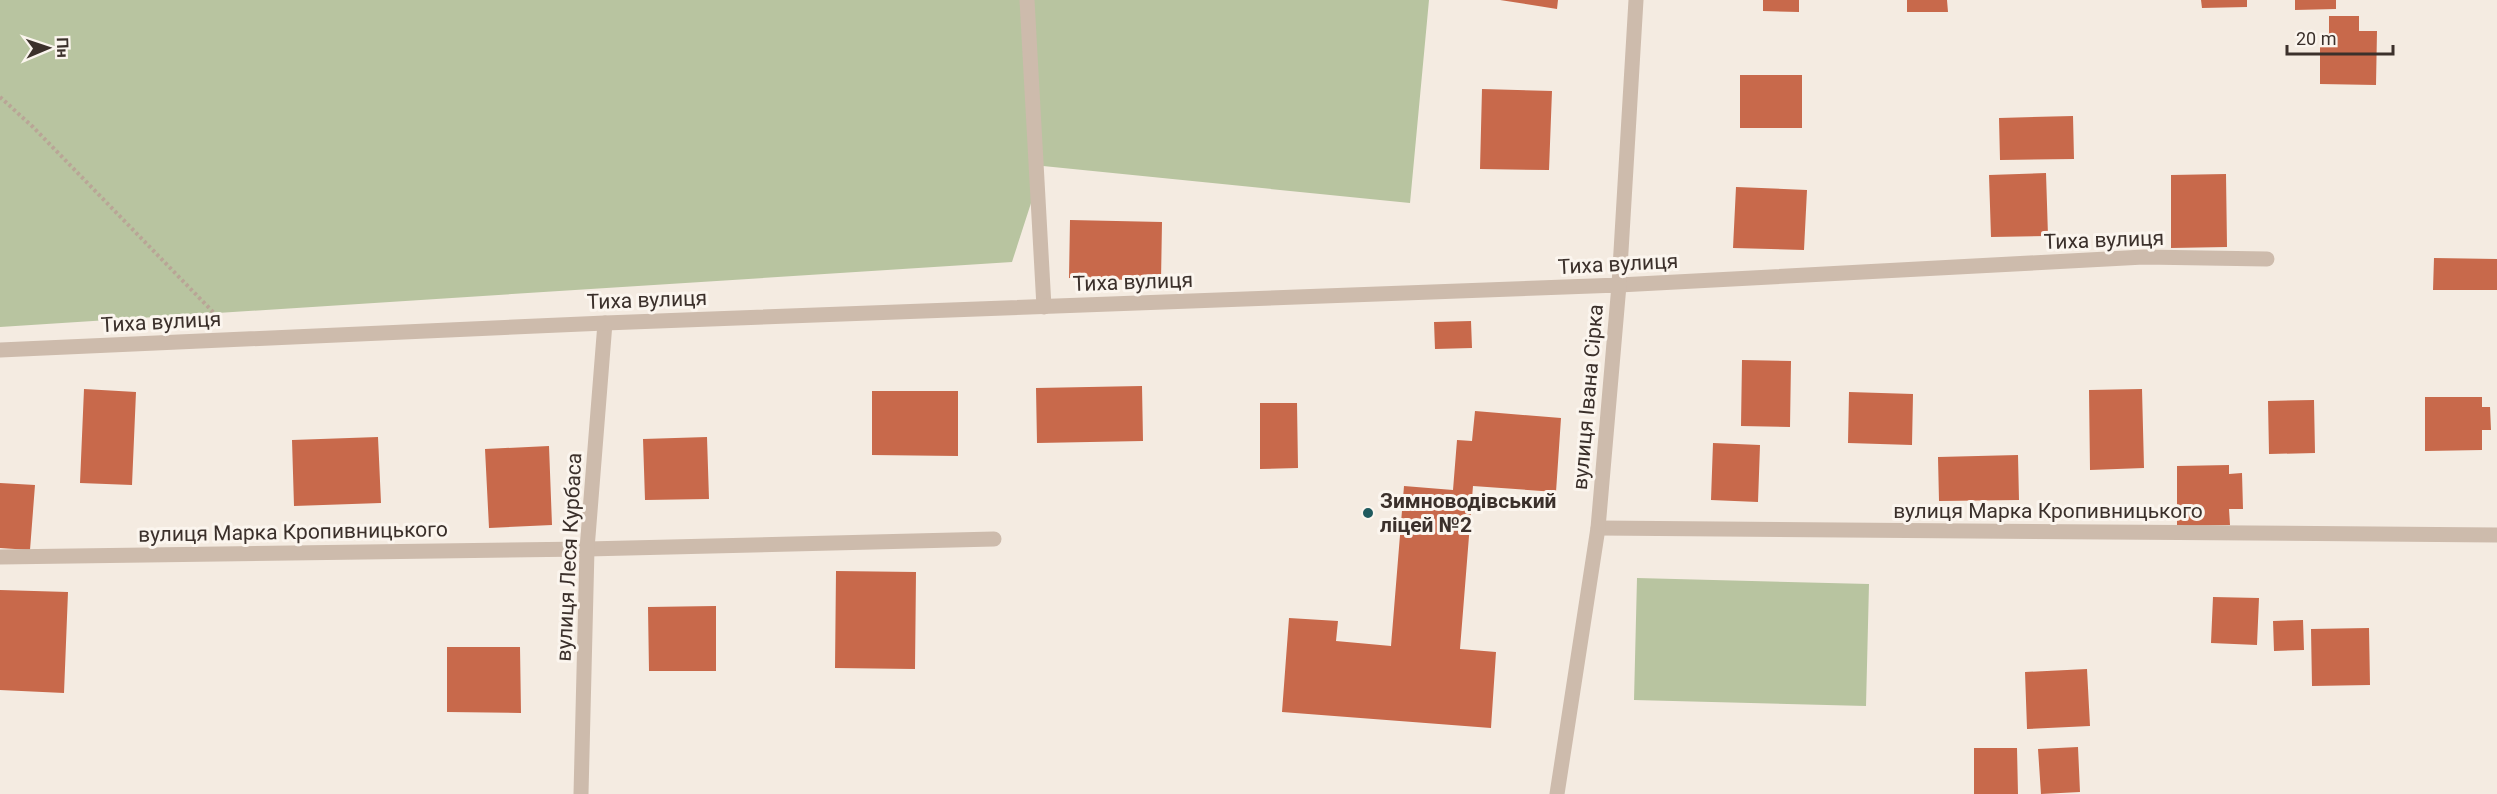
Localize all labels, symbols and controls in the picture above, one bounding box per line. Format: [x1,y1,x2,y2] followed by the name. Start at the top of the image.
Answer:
[18,18,78,78] north arrow
[2287,18,2394,56] scale bar
[2296,28,2336,49] text: 20 m
[53,37,72,58] text: Пн
[2043,226,2165,254] street label: Тиха вулиця
[1557,249,1679,279] street label: Тиха вулиця
[1072,268,1194,296] street label: Тиха вулиця
[586,286,708,314] street label: Тиха вулиця
[1568,303,1608,491] street label: вулиця Івана Сірка
[100,307,222,337] street label: Тиха вулиця
[552,452,586,662] street label: вулиця Леся Курбаса
[1380,489,1556,537] place label: Зимноводівський ліцей №2
[1893,499,2203,523] street label: вулиця Марка Кропивницького
[1361,506,1375,520] marker: Зимноводівський ліцей №2
[138,517,448,547] street label: вулиця Марка Кропивницького

